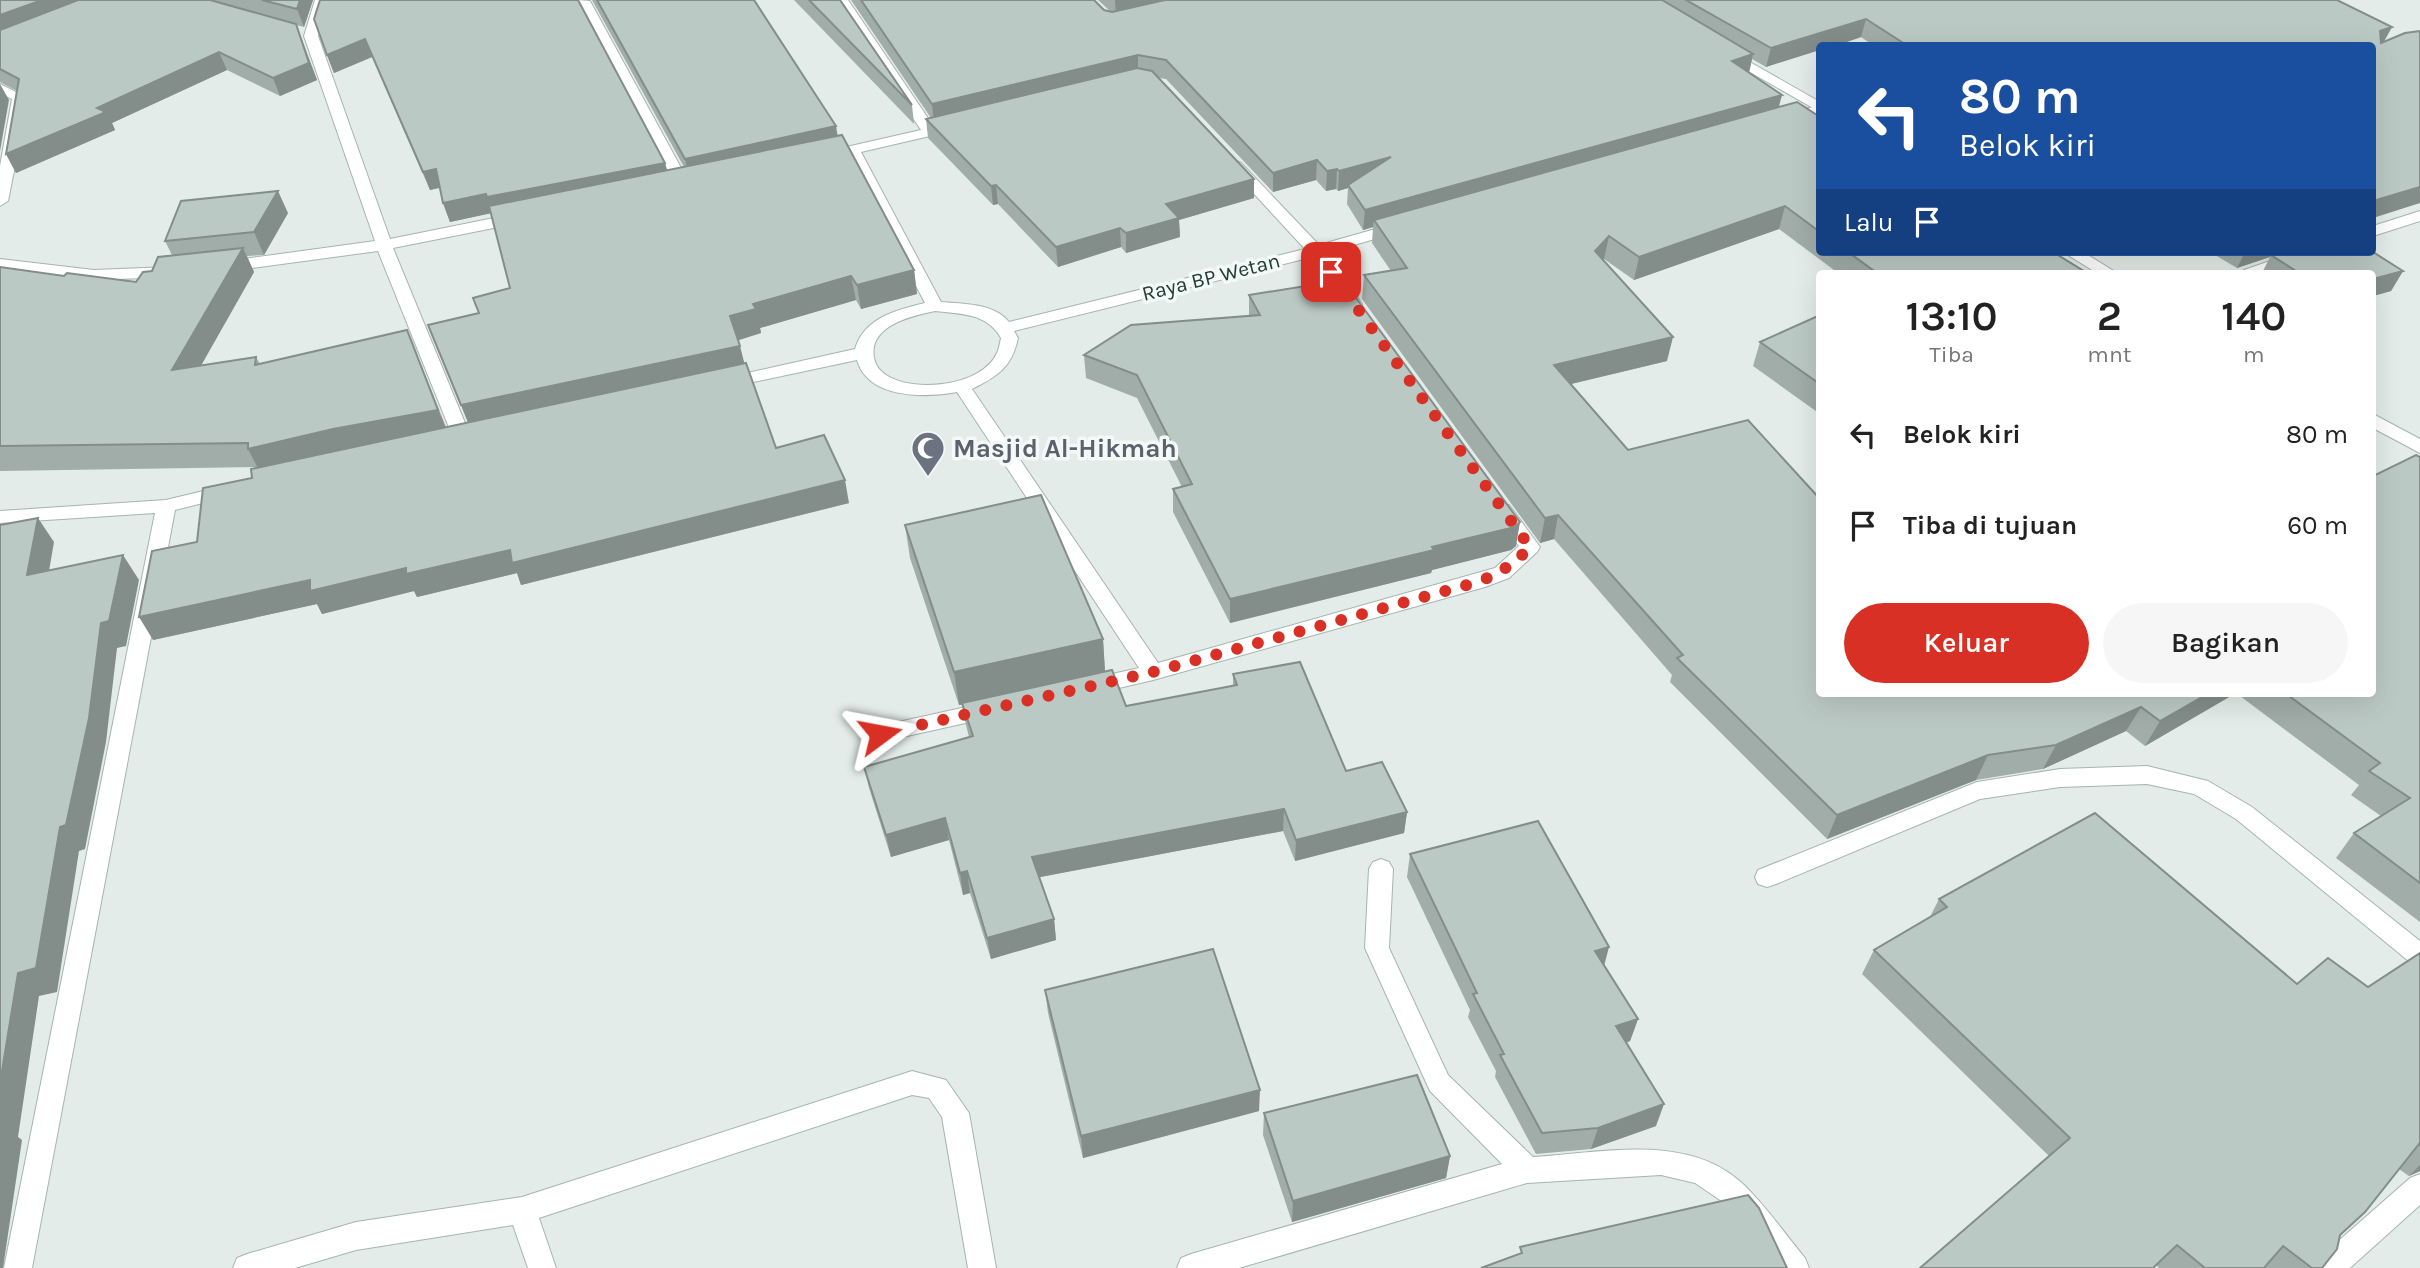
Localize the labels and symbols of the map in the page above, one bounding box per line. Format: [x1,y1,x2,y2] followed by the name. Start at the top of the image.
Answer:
[1301,242,1361,302] pin
[1139,248,1283,306] street label: Raya BP Wetan
[909,429,947,478] mosque icon: Masjid Al-Hikmah
[953,433,1177,464] place label: Masjid Al-Hikmah
[843,697,917,771] position arrow

